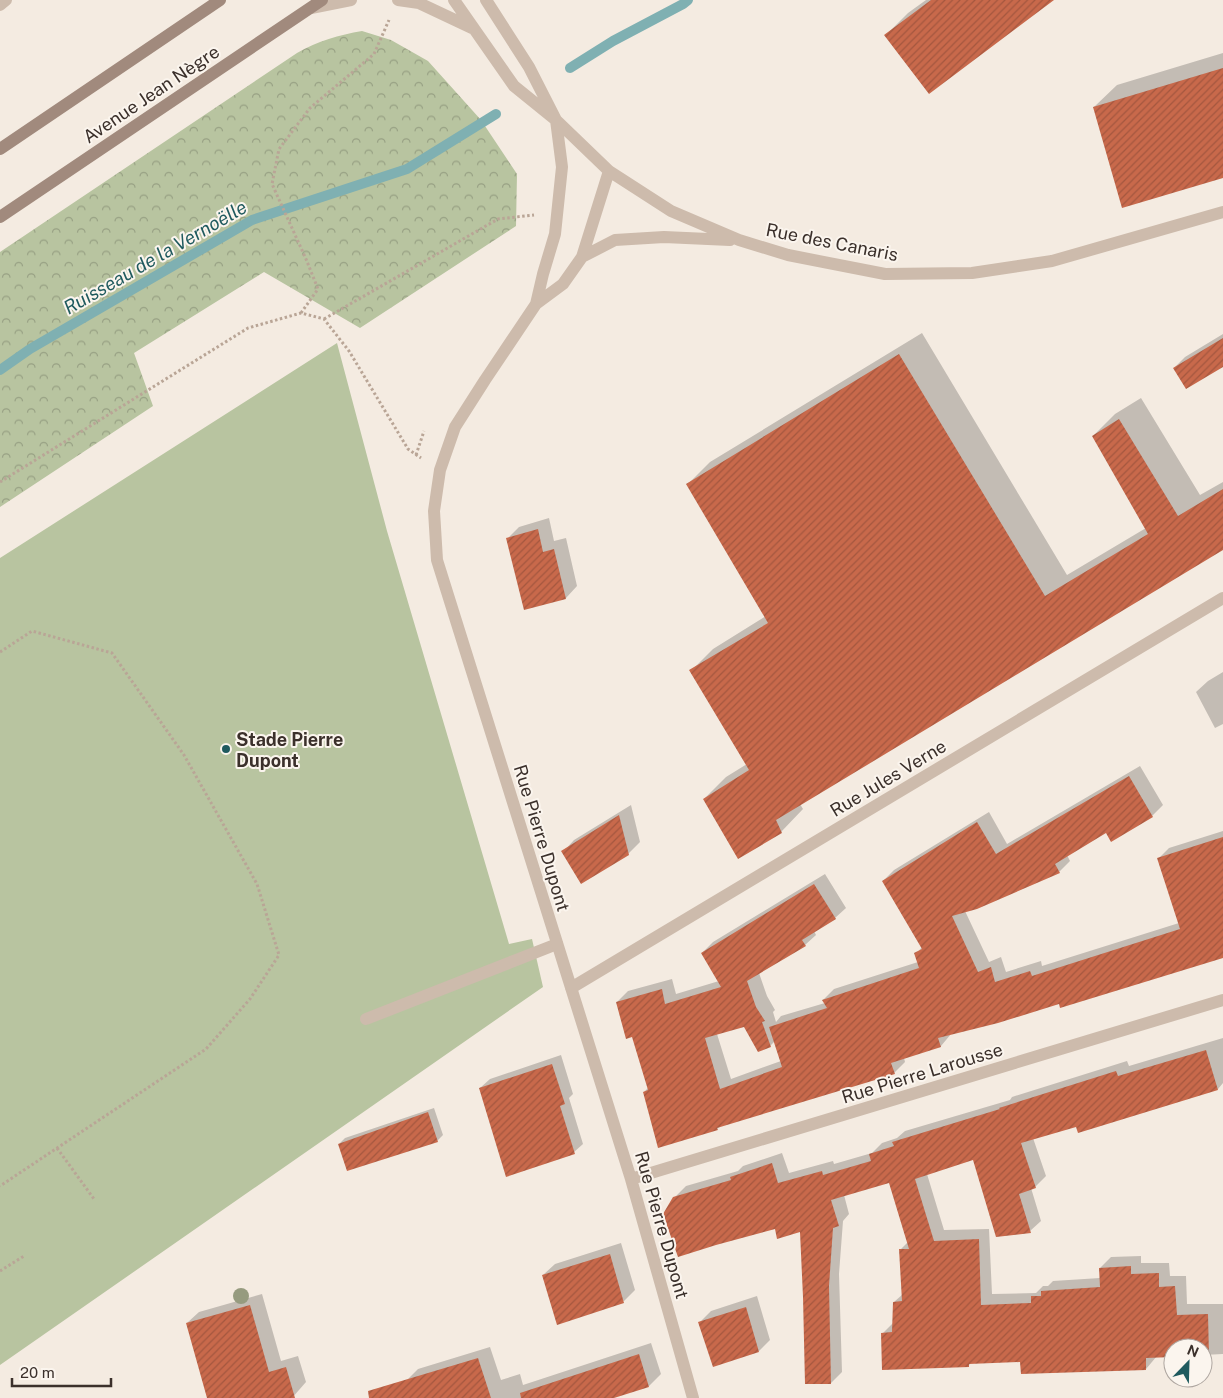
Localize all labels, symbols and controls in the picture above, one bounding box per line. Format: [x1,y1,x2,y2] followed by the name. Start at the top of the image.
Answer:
[79,41,223,147] street label: Avenue Jean Nègre
[59,195,251,319] water label: Ruisseau de la Vernoëlle
[764,219,900,265] street label: Rue des Canaris
[236,729,343,771] place label: Stade Pierre Dupont
[826,735,950,821] street label: Rue Jules Verne
[220,743,232,755] marker: Stade Pierre Dupont
[510,762,574,914] street label: Rue Pierre Dupont
[839,1038,1005,1108] street label: Rue Pierre Larousse
[631,1149,693,1301] street label: Rue Pierre Dupont
[1163,1338,1213,1388] north arrow
[1185,1342,1201,1361] text: N
[12,1356,111,1388] scale bar
[20,1364,55,1381] text: 20 m

